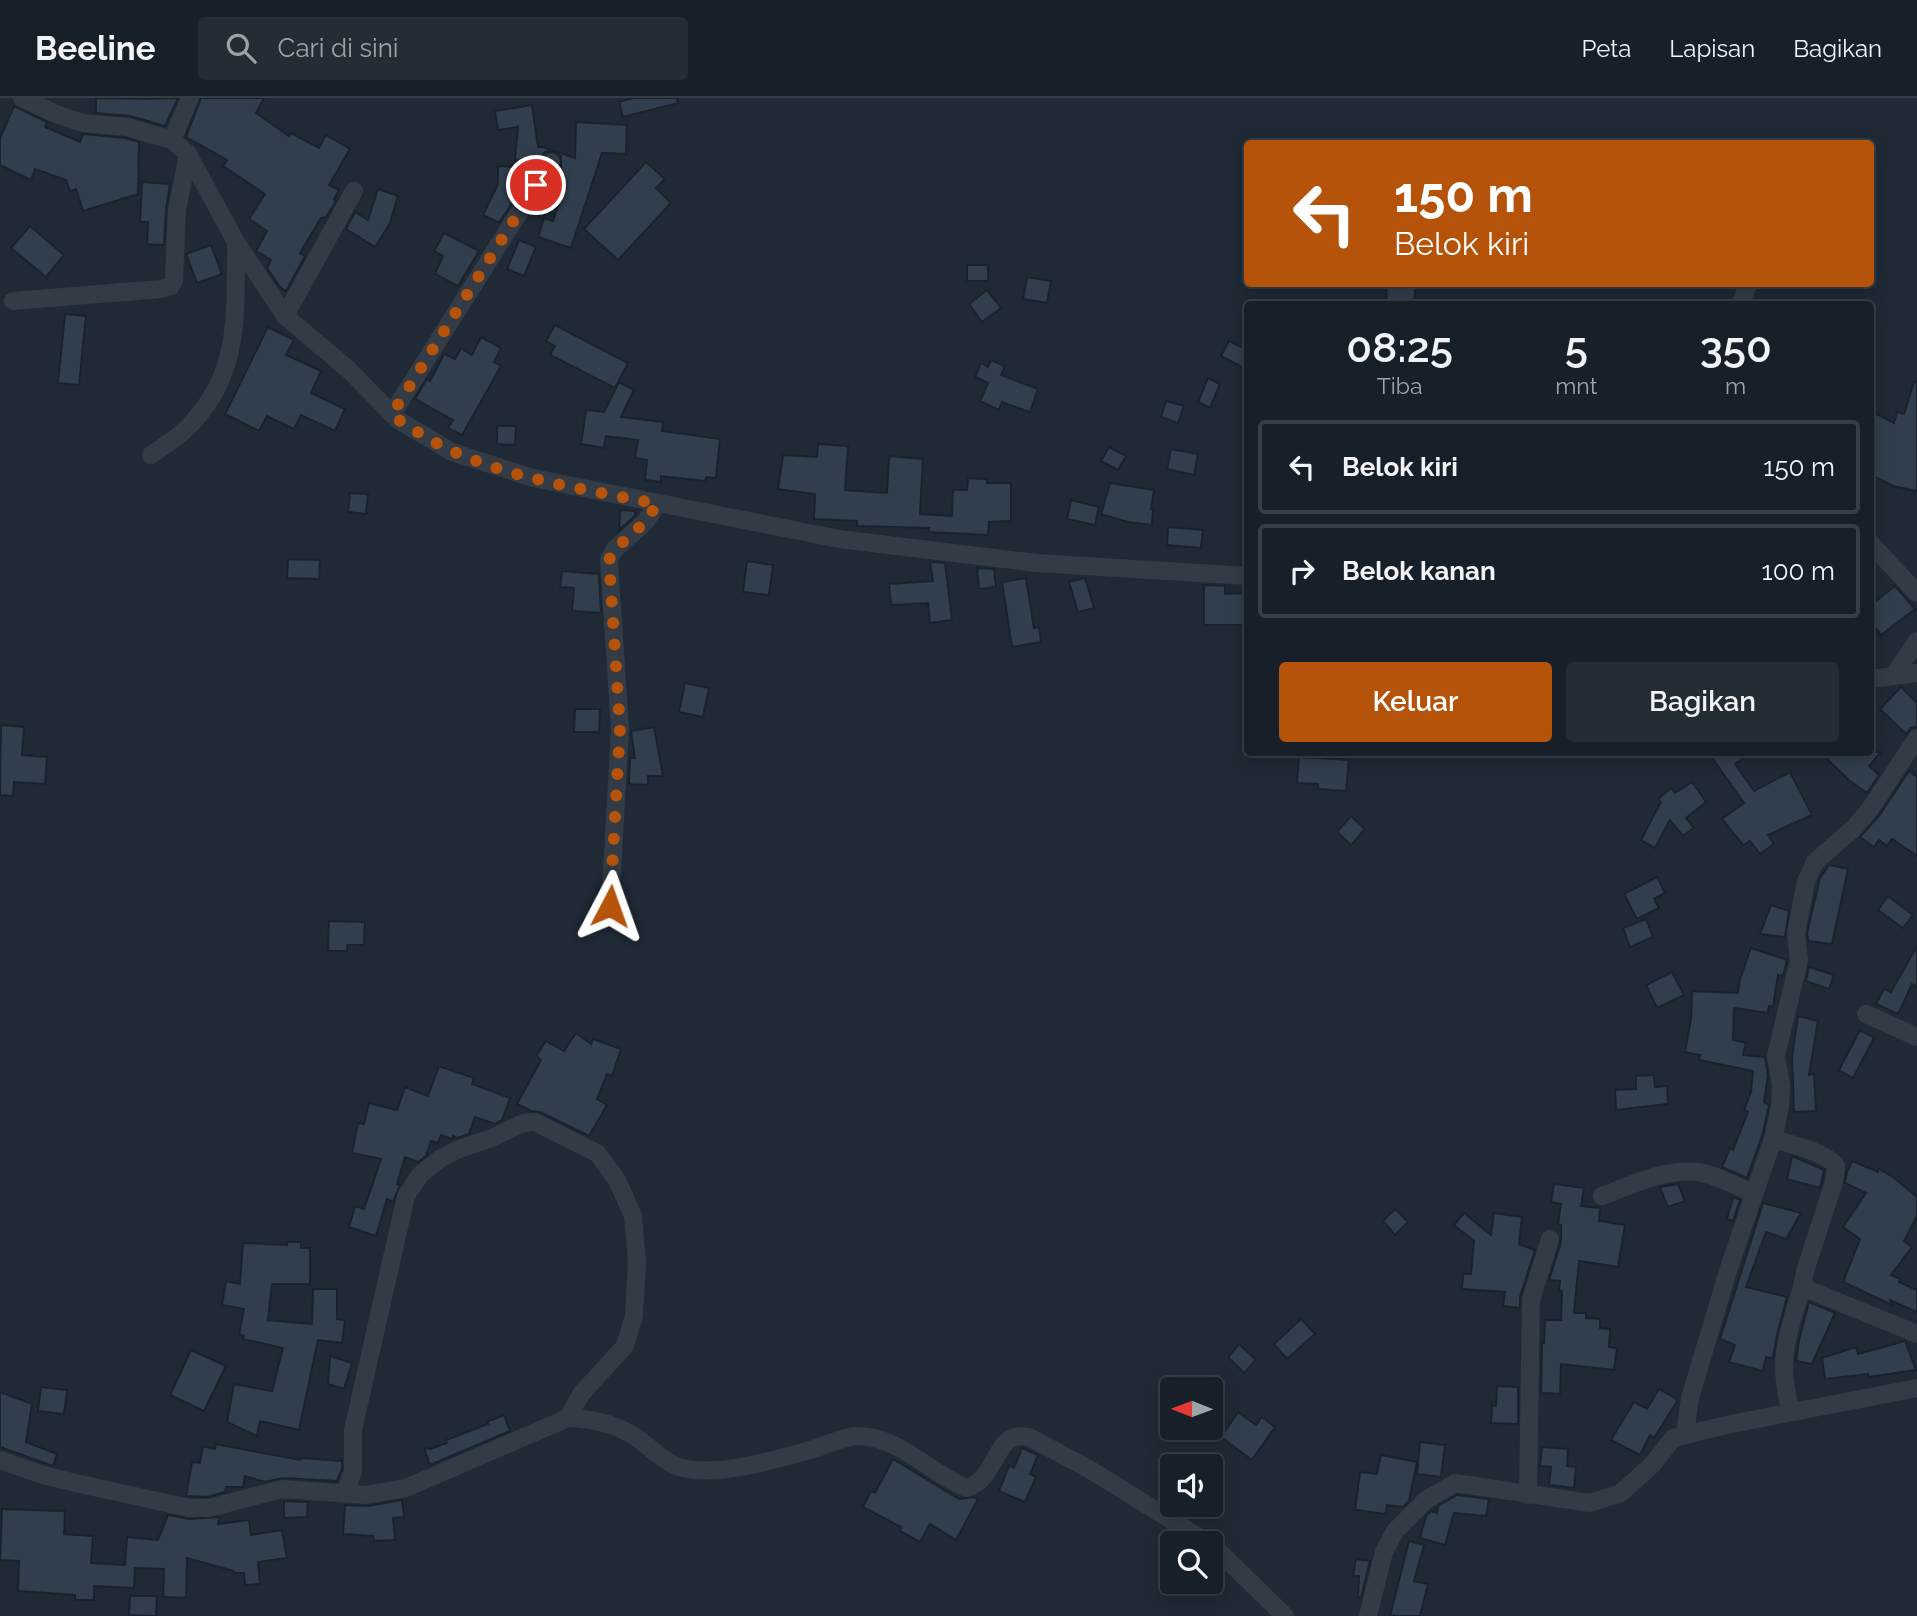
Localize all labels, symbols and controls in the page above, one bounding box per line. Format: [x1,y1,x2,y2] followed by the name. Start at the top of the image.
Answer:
[198,17,688,80] search box
[35,29,156,68] text: Beeline
[222,29,260,67] icon: search
[278,33,399,63] text: Cari di sini
[1582,34,1631,63] text: Peta
[1669,34,1755,63] text: Lapisan
[1793,34,1882,63] text: Bagikan
[506,155,566,215] pin
[517,166,555,204] icon: arrive
[1394,166,1533,223] text: 150 m
[1279,168,1370,259] icon: left
[1394,225,1529,262] text: Belok kiri
[1346,323,1453,372] text: 08:25
[1565,323,1588,372] text: 5
[1700,323,1772,372] text: 350
[1377,372,1423,399] text: Tiba
[1555,372,1597,399] text: mnt
[1725,372,1746,399] text: m
[1283,448,1321,486] icon: left
[1342,452,1458,482] text: Belok kiri
[1763,452,1835,482] text: 150 m
[1283,552,1321,590] icon: right
[1342,556,1496,586] text: Belok kanan
[1762,556,1835,586] text: 100 m
[1279,662,1552,742] button: Keluar
[1566,662,1839,742] button: Bagikan
[573,869,647,943] position arrow
[1160,1377,1223,1440] north arrow
[1160,1377,1223,1594] map controls
[1160,1454,1223,1517] button: sound
[1160,1531,1223,1594] button: search

